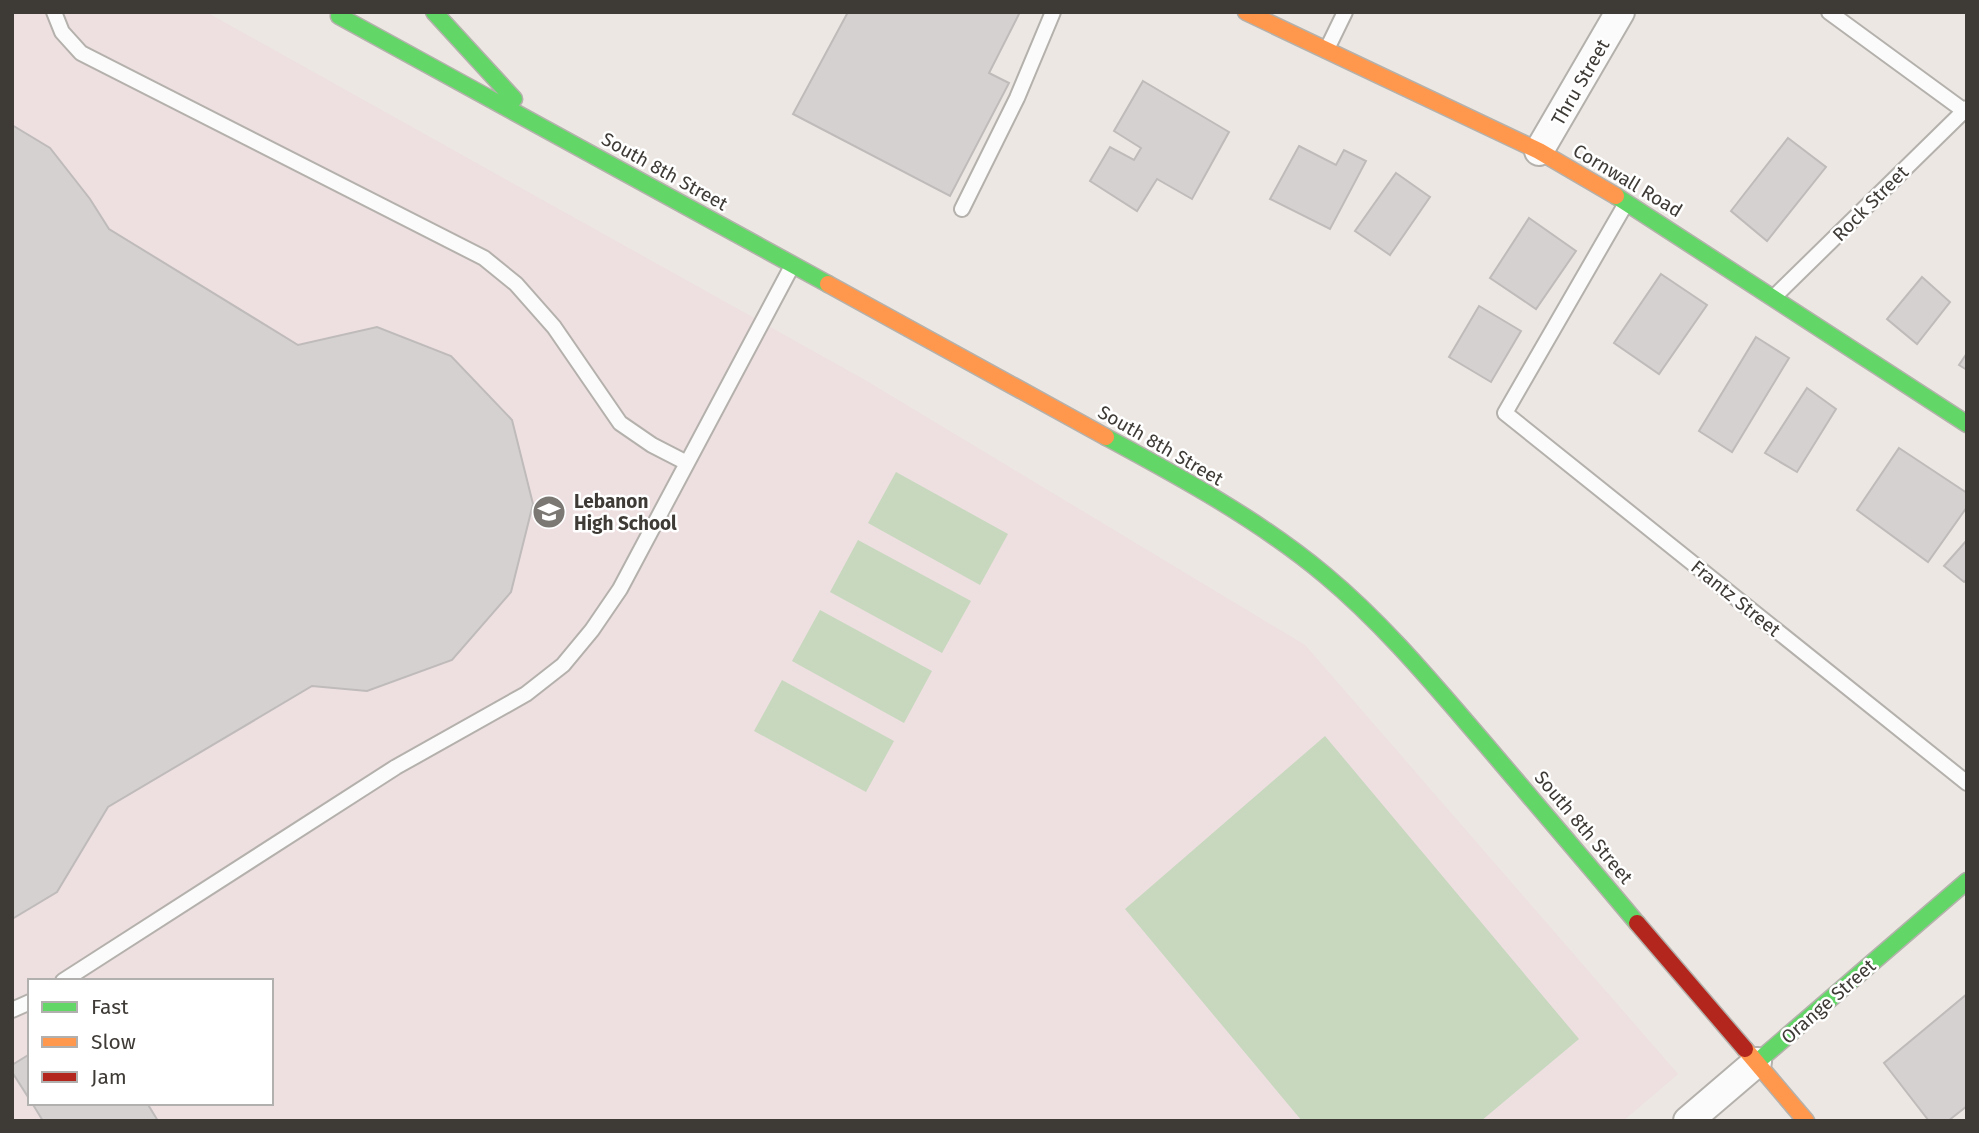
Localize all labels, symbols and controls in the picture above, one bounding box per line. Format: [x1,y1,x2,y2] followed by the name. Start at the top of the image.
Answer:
[1546,35,1614,130] street label: Thru Street
[598,127,732,216] street label: South 8th Street
[1569,139,1687,222] street label: Cornwall Road
[1828,161,1913,246] street label: Rock Street
[1094,400,1227,491] street label: South 8th Street
[574,490,677,535] place label: Lebanon High School
[530,493,568,531] school or university icon: Lebanon High School
[1686,555,1785,642] street label: Frantz Street
[1530,766,1638,889] street label: South 8th Street
[1776,954,1880,1049] street label: Orange Street
[28,979,273,1105] legend
[91,994,129,1020] text: Fast
[91,1029,136,1055] text: Slow
[91,1064,127,1090] text: Jam

